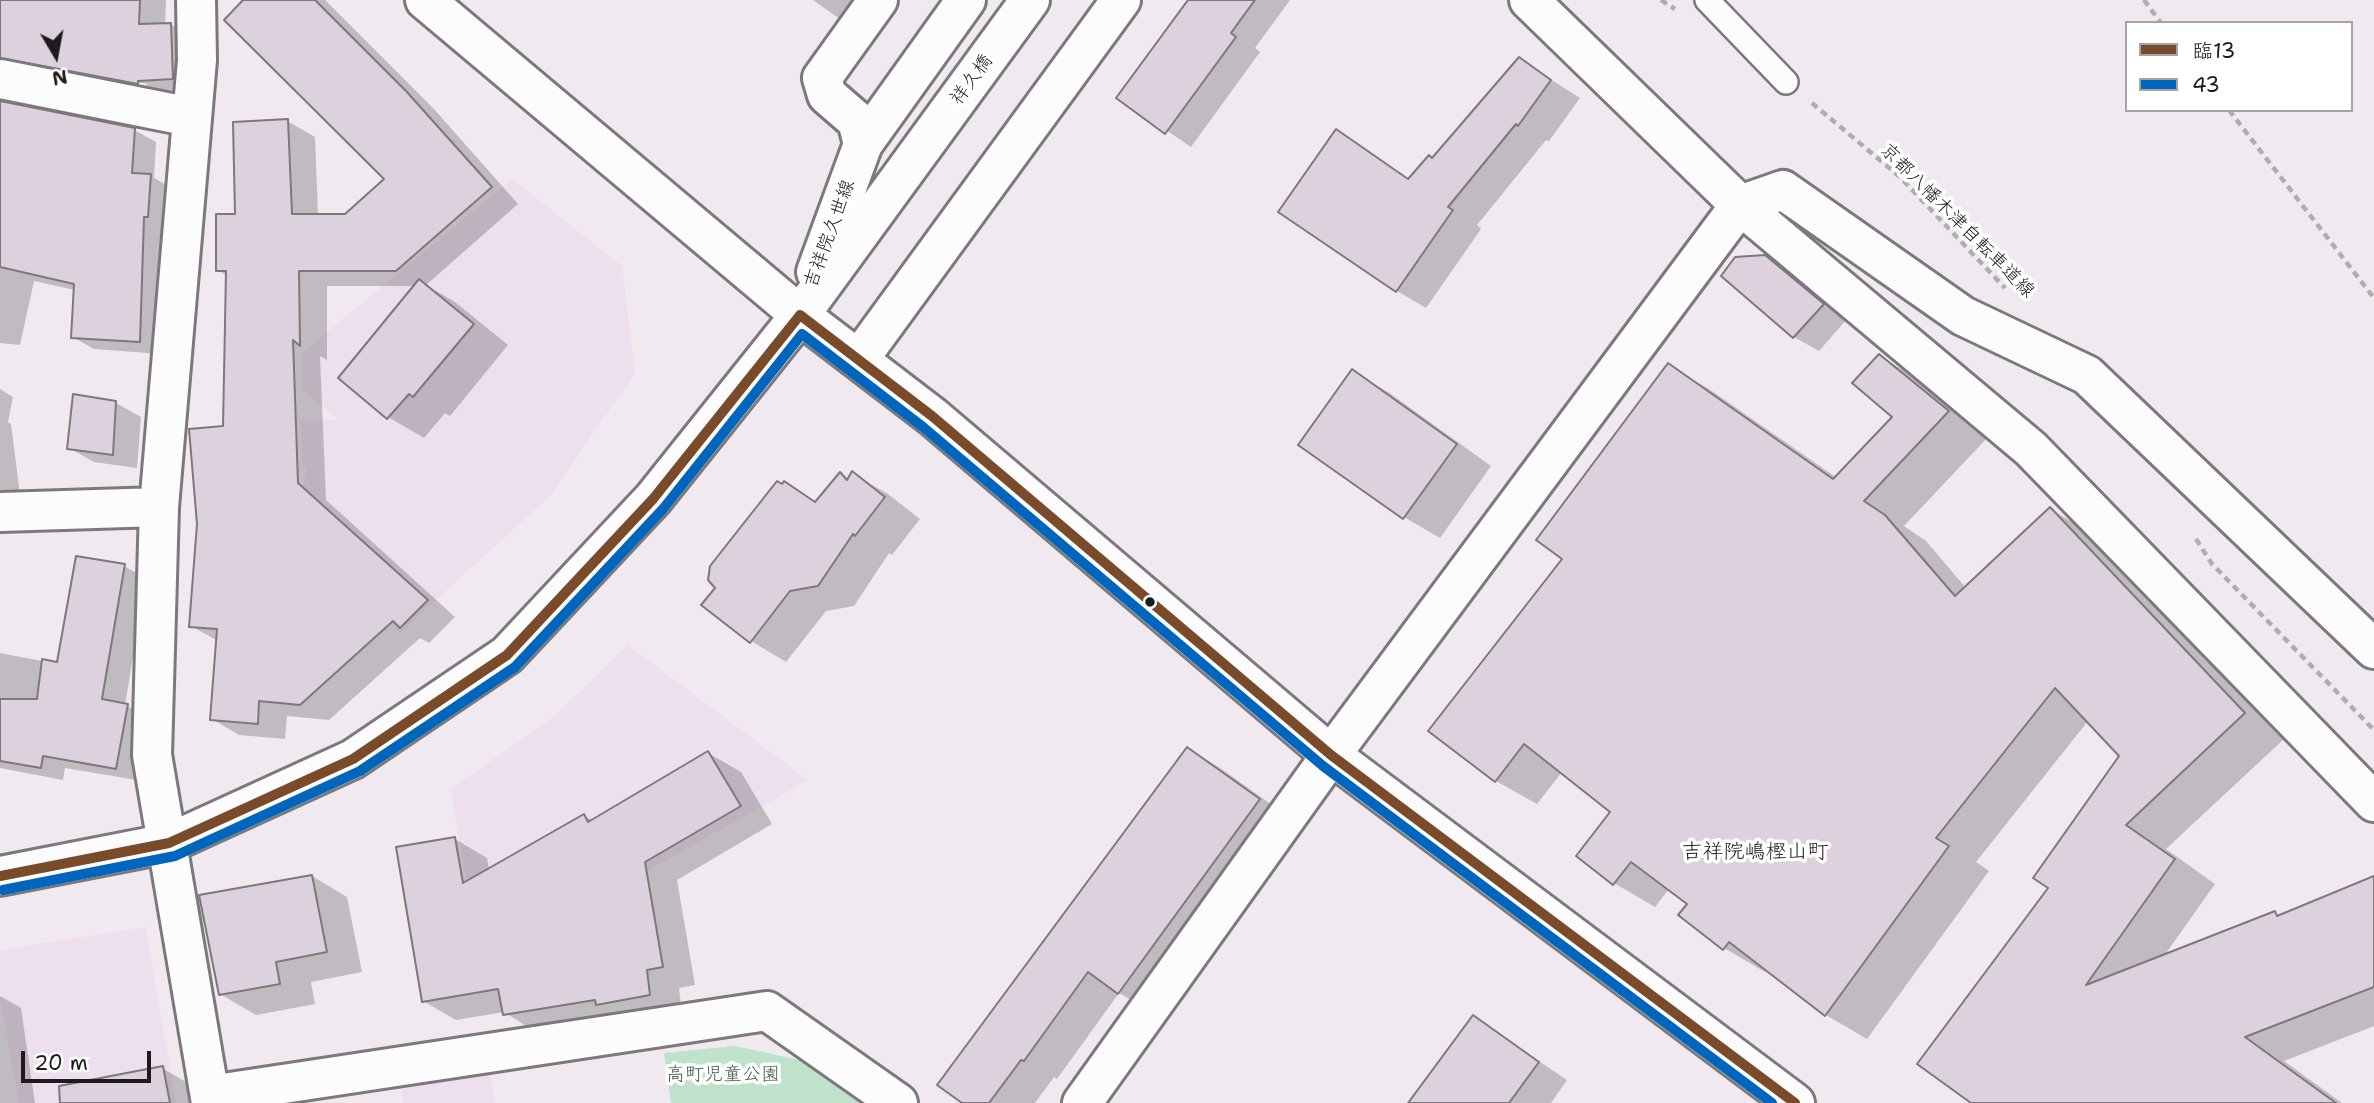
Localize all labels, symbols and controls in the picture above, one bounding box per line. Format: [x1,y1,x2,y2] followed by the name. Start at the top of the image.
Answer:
[21,21,91,91] north arrow
[2126,21,2353,112] legend
[2192,37,2235,65] text: 臨13
[946,50,998,110] street label: 祥久橋
[50,64,69,91] text: N
[2192,71,2220,99] text: 43
[1875,139,2039,303] street label: 京都八幡木津自転車道線
[800,177,860,291] street label: 吉祥院久世線
[1143,595,1157,609] unlabelled marker
[1682,840,1828,866] district label: 吉祥院嶋樫山町
[24,1036,154,1080] scale bar
[34,1049,88,1077] text: 20 m
[666,1064,780,1086] park label: 高町児童公園

